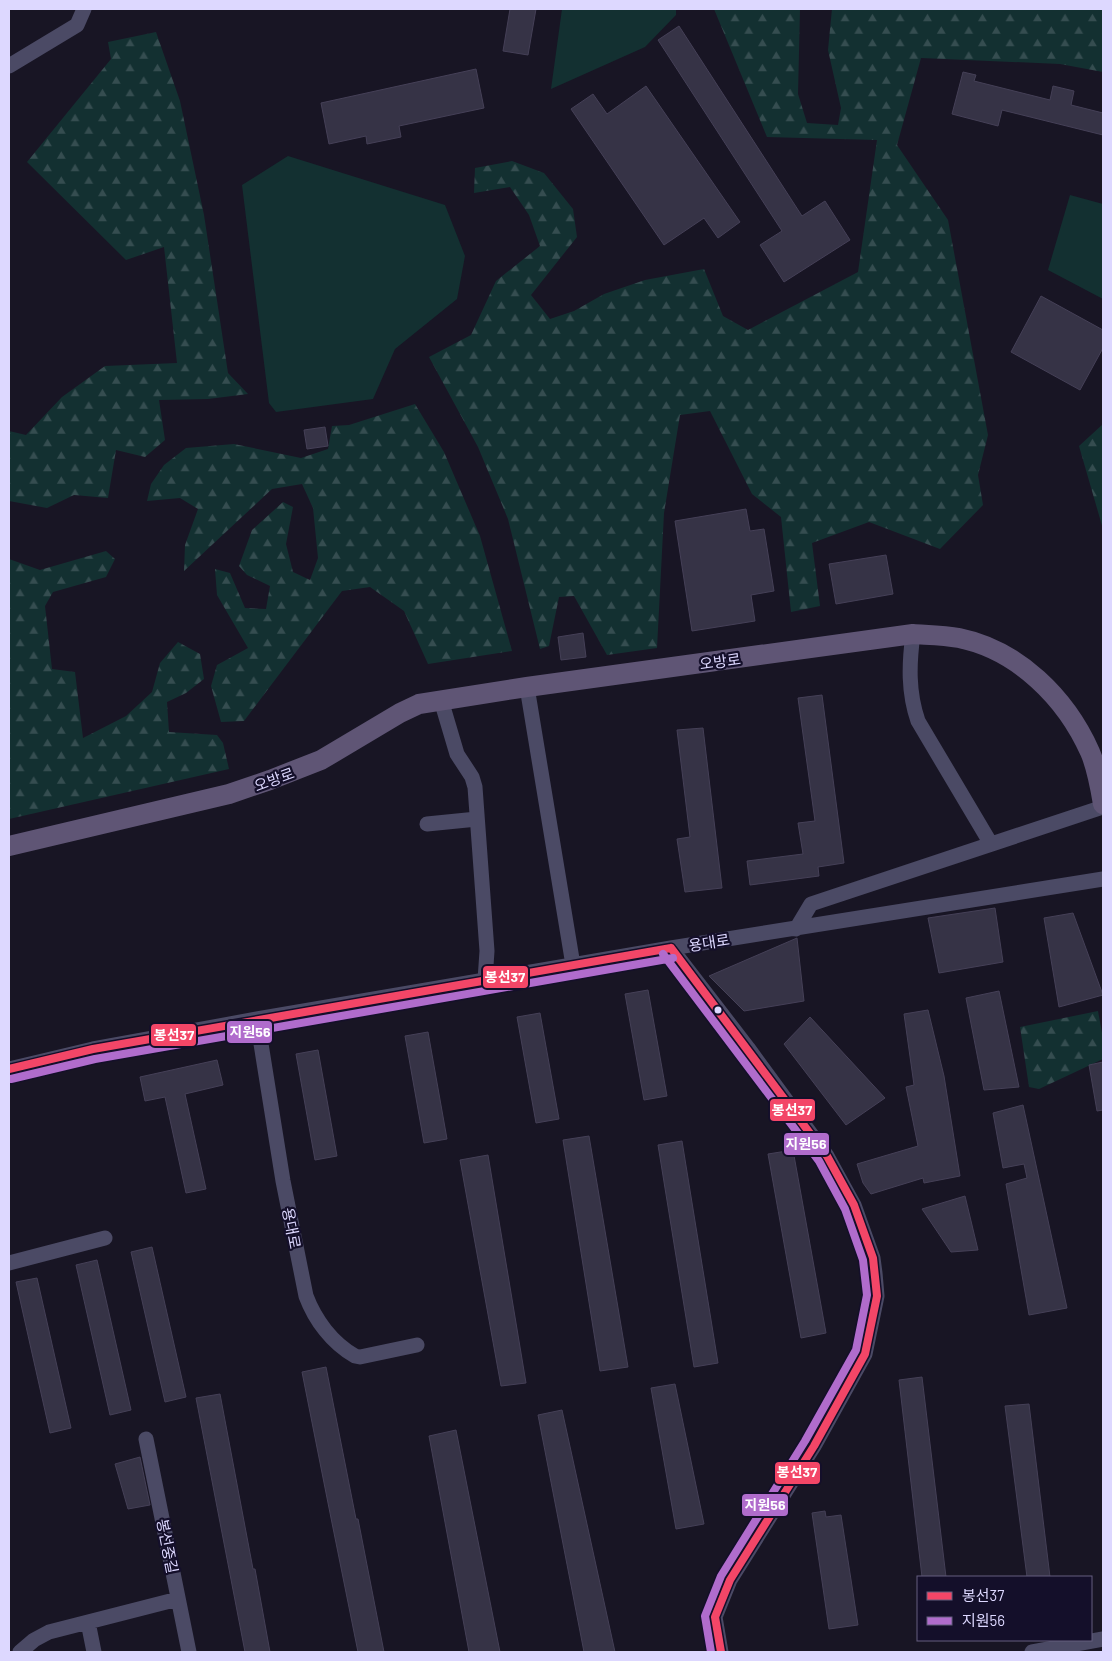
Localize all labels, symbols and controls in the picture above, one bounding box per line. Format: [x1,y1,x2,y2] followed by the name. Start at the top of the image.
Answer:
[698,649,742,673] street label: 오방로
[251,763,297,795] street label: 오방로
[687,930,731,954] street label: 용대로
[482,965,529,989] line badge: 봉선37
[485,968,525,985] text: 봉선37
[713,1005,723,1015] unlabelled marker
[226,1020,273,1044] line badge: 지원56
[150,1023,197,1047] line badge: 봉선37
[230,1023,271,1040] text: 지원56
[154,1026,194,1043] text: 봉선37
[769,1098,816,1122] line badge: 봉선37
[772,1101,812,1118] text: 봉선37
[783,1132,830,1156] line badge: 지원56
[786,1135,827,1152] text: 지원56
[279,1206,305,1250] street label: 용대로
[774,1461,821,1485] line badge: 봉선37
[777,1463,817,1480] text: 봉선37
[741,1493,789,1517] line badge: 지원56
[745,1496,786,1513] text: 지원56
[154,1517,182,1575] street label: 봉선중길
[917,1576,1092,1641] legend
[962,1586,1004,1604] text: 봉선37
[962,1611,1005,1629] text: 지원56

